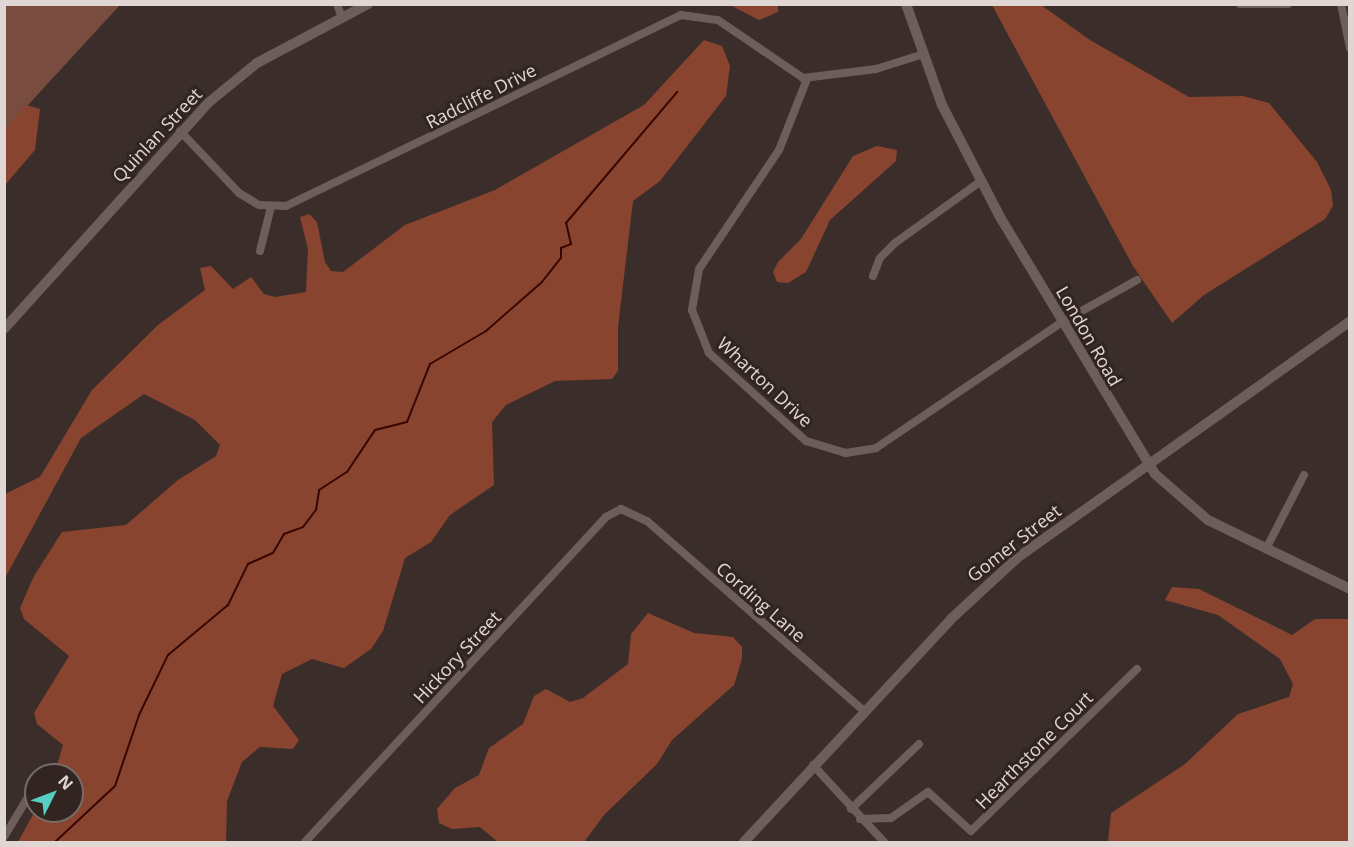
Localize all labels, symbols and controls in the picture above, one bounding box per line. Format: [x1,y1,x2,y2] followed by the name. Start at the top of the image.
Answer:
[422,59,540,133] street label: Radcliffe Drive
[108,83,206,187] street label: Quinlan Street
[1052,282,1126,390] street label: London Road
[713,332,817,432] street label: Wharton Drive
[963,500,1065,586] street label: Gomer Street
[712,557,810,647] street label: Cording Lane
[409,606,505,708] street label: Hickory Street
[971,687,1097,813] street label: Hearthstone Court
[24,763,84,823] north arrow
[53,770,78,794] text: N

